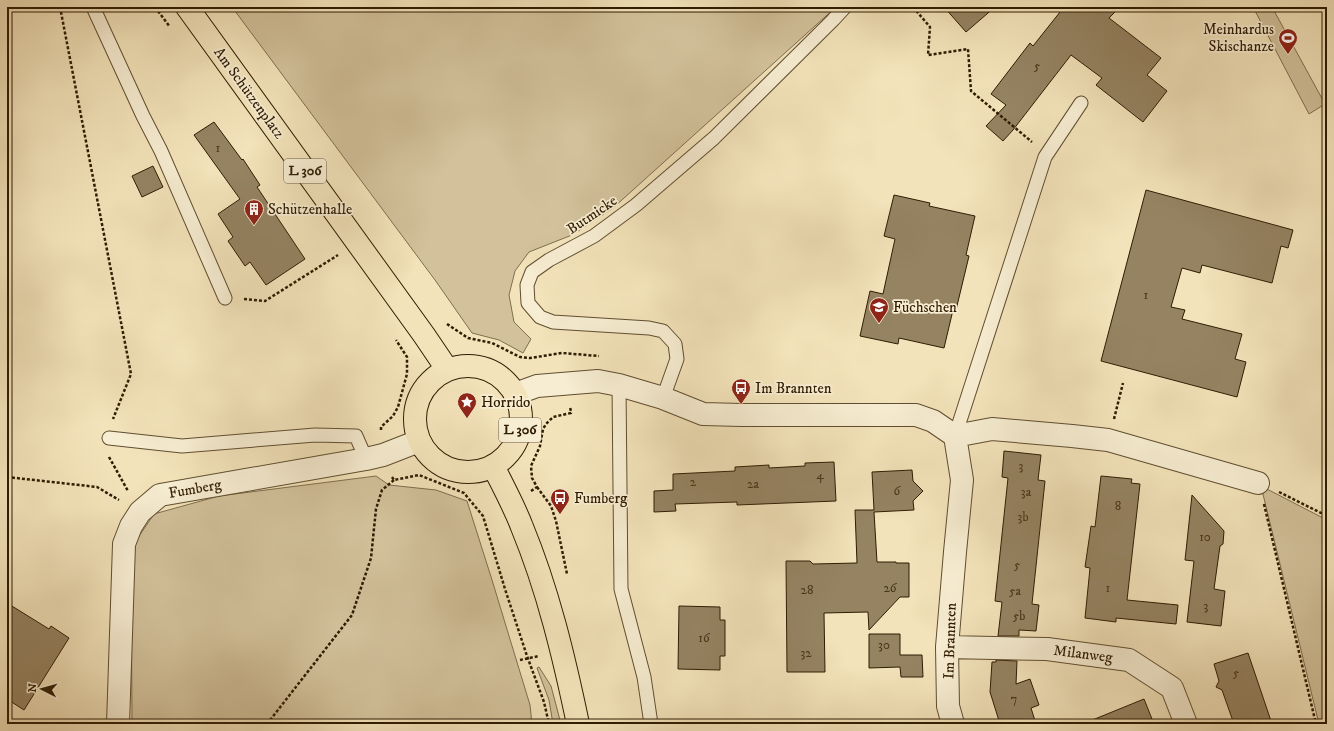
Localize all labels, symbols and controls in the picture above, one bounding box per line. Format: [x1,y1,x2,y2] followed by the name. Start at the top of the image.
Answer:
[1203,20,1274,56] place label: Meinhardus Skischanze
[1277,27,1299,55] sports icon: Meinhardus Skischanze
[209,44,289,143] street label: Am Schützenplatz
[1034,58,1041,74] house number: 5
[216,140,221,156] house number: 1
[284,159,326,183] road number: L 306
[563,191,621,239] street label: Butmicke
[243,198,265,226] building icon: Schützenhalle
[268,200,352,219] place label: Schützenhalle
[1144,287,1149,303] house number: 1
[868,296,890,324] school or university icon: Füchschen
[893,298,957,317] place label: Füchschen
[730,377,752,405] bus stop icon: Im Brannten
[755,379,832,398] place label: Im Brannten
[456,391,478,419] place icon: Horrido
[481,393,530,412] place label: Horrido
[499,418,541,442] road number: L 306
[1019,458,1024,474] house number: 3
[816,467,824,483] house number: 4
[690,474,697,490] house number: 2
[167,475,224,503] street label: Fumberg
[747,476,759,492] house number: 2a
[894,483,902,499] house number: 6
[1021,484,1032,500] house number: 3a
[549,487,571,515] bus stop icon: Fumberg
[574,489,628,508] place label: Fumberg
[1115,498,1121,514] house number: 8
[1018,509,1028,525] house number: 3b
[1199,529,1211,545] house number: 10
[1014,557,1021,573] house number: 5
[883,580,898,596] house number: 26
[1106,580,1111,596] house number: 1
[801,582,813,598] house number: 28
[1009,583,1021,599] house number: 5a
[1204,598,1209,614] house number: 3
[939,602,961,680] street label: Im Brannten
[1013,608,1025,624] house number: 5b
[698,630,711,646] house number: 16
[878,637,890,653] house number: 30
[1052,641,1114,667] street label: Milanweg
[800,645,812,661] house number: 32
[1233,665,1240,681] house number: 5
[22,669,62,709] north arrow
[26,683,40,693] text: N
[1011,691,1018,707] house number: 7

